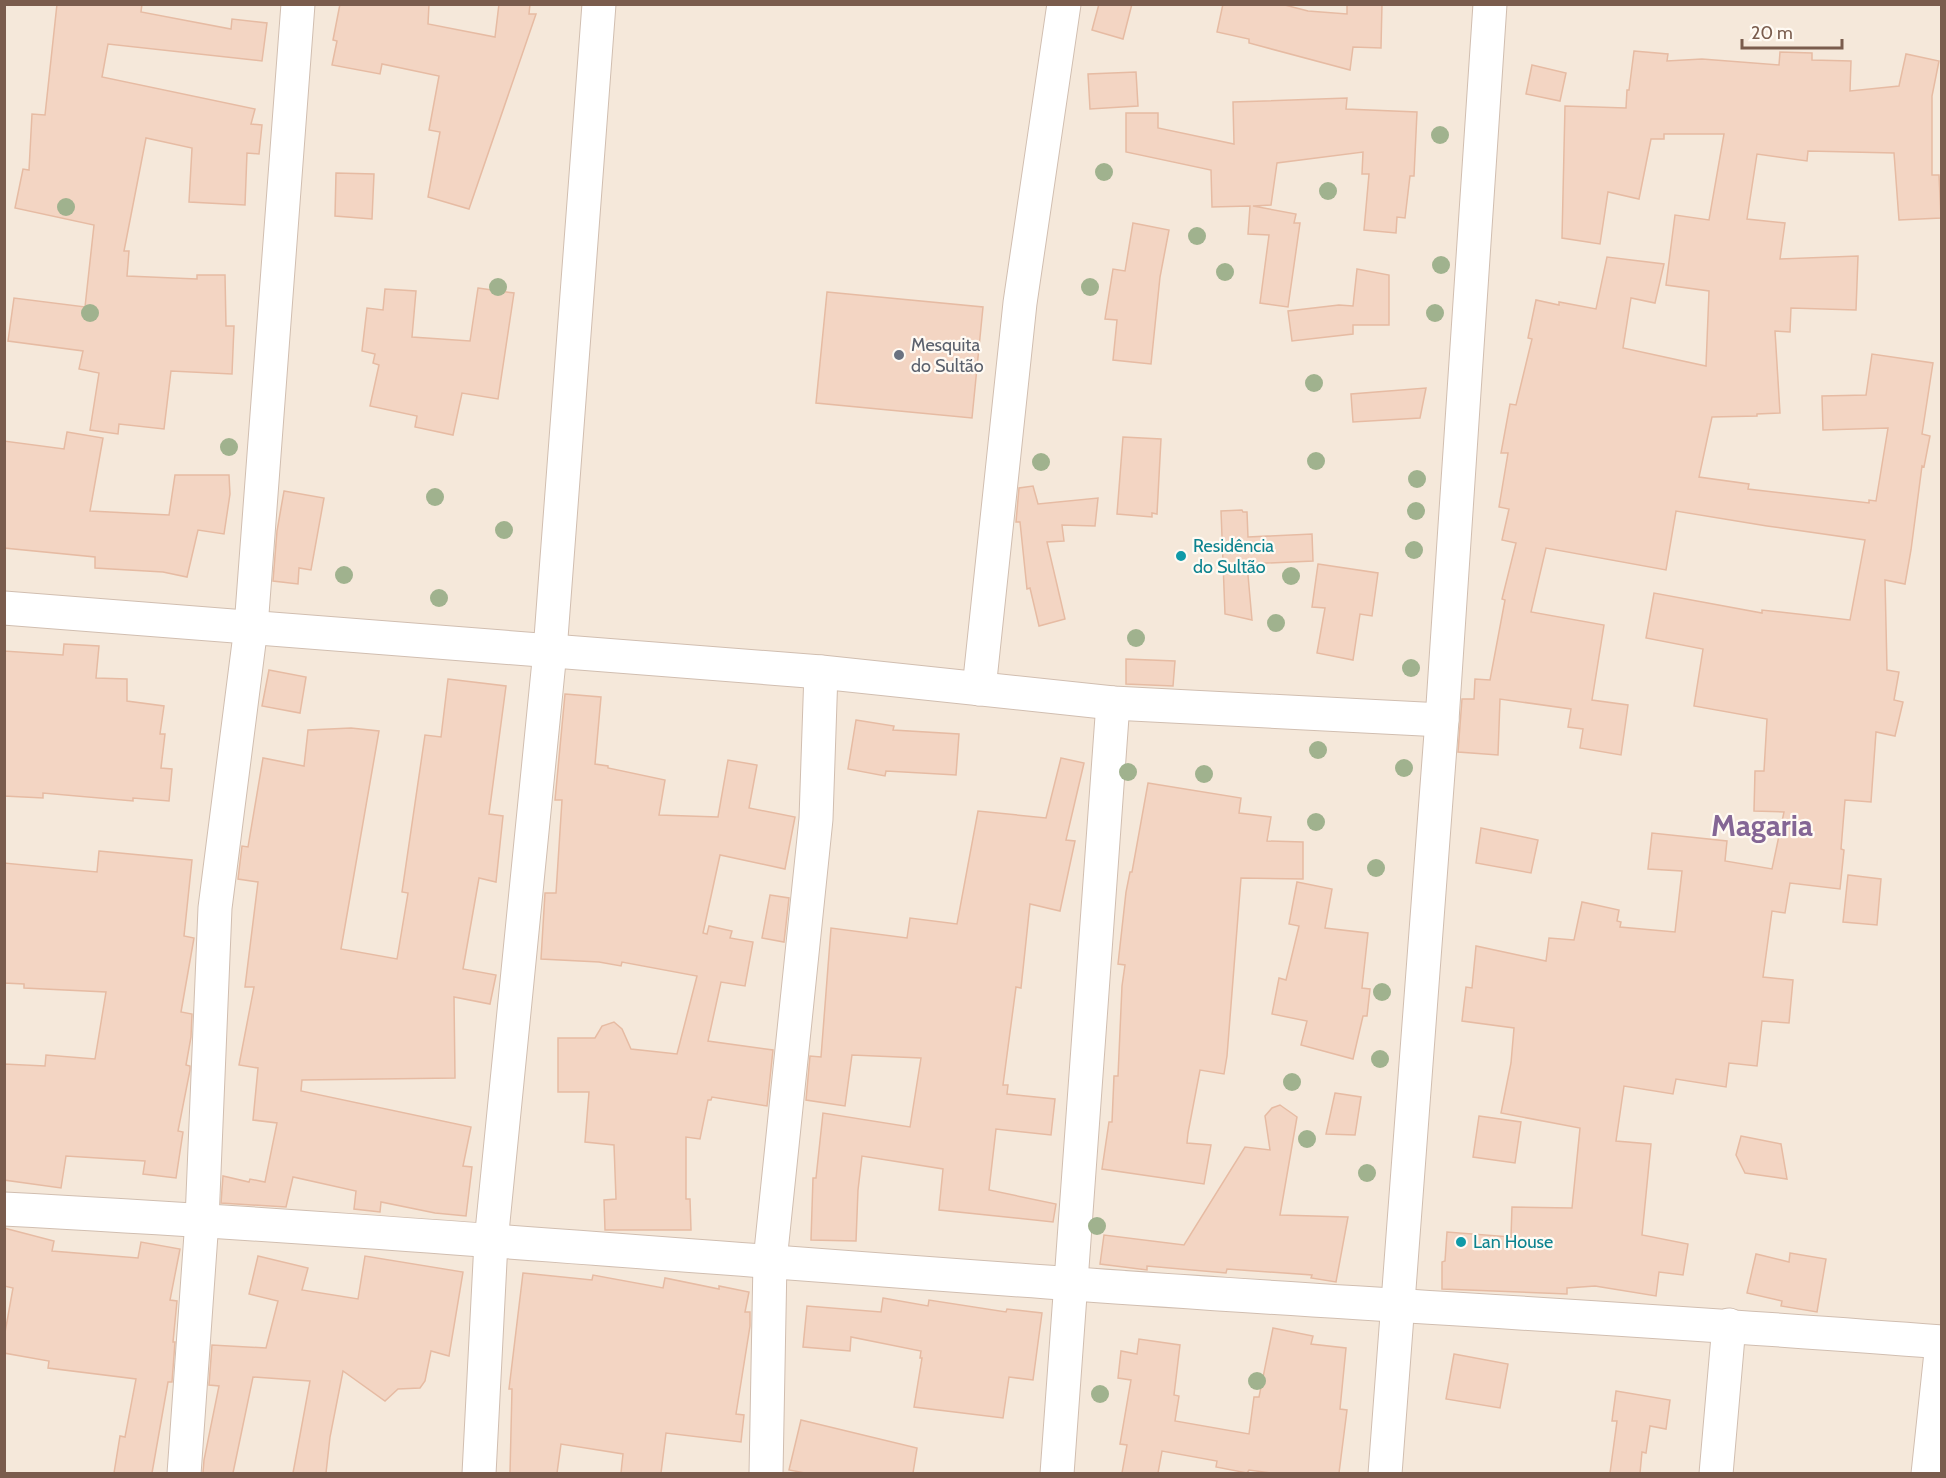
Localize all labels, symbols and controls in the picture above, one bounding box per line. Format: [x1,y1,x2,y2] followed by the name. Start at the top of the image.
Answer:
[1742,12,1842,50] scale bar
[1751,22,1793,44] text: 20 m
[911,334,984,377] place label: Mesquita do Sultão
[892,348,906,362] marker: Mesquita do Sultão
[1193,535,1274,578] place label: Residência do Sultão
[1174,549,1188,563] marker: Residência do Sultão
[1711,807,1813,844] district label: Magaria
[1473,1231,1553,1253] place label: Lan House
[1454,1235,1468,1249] marker: Lan House

